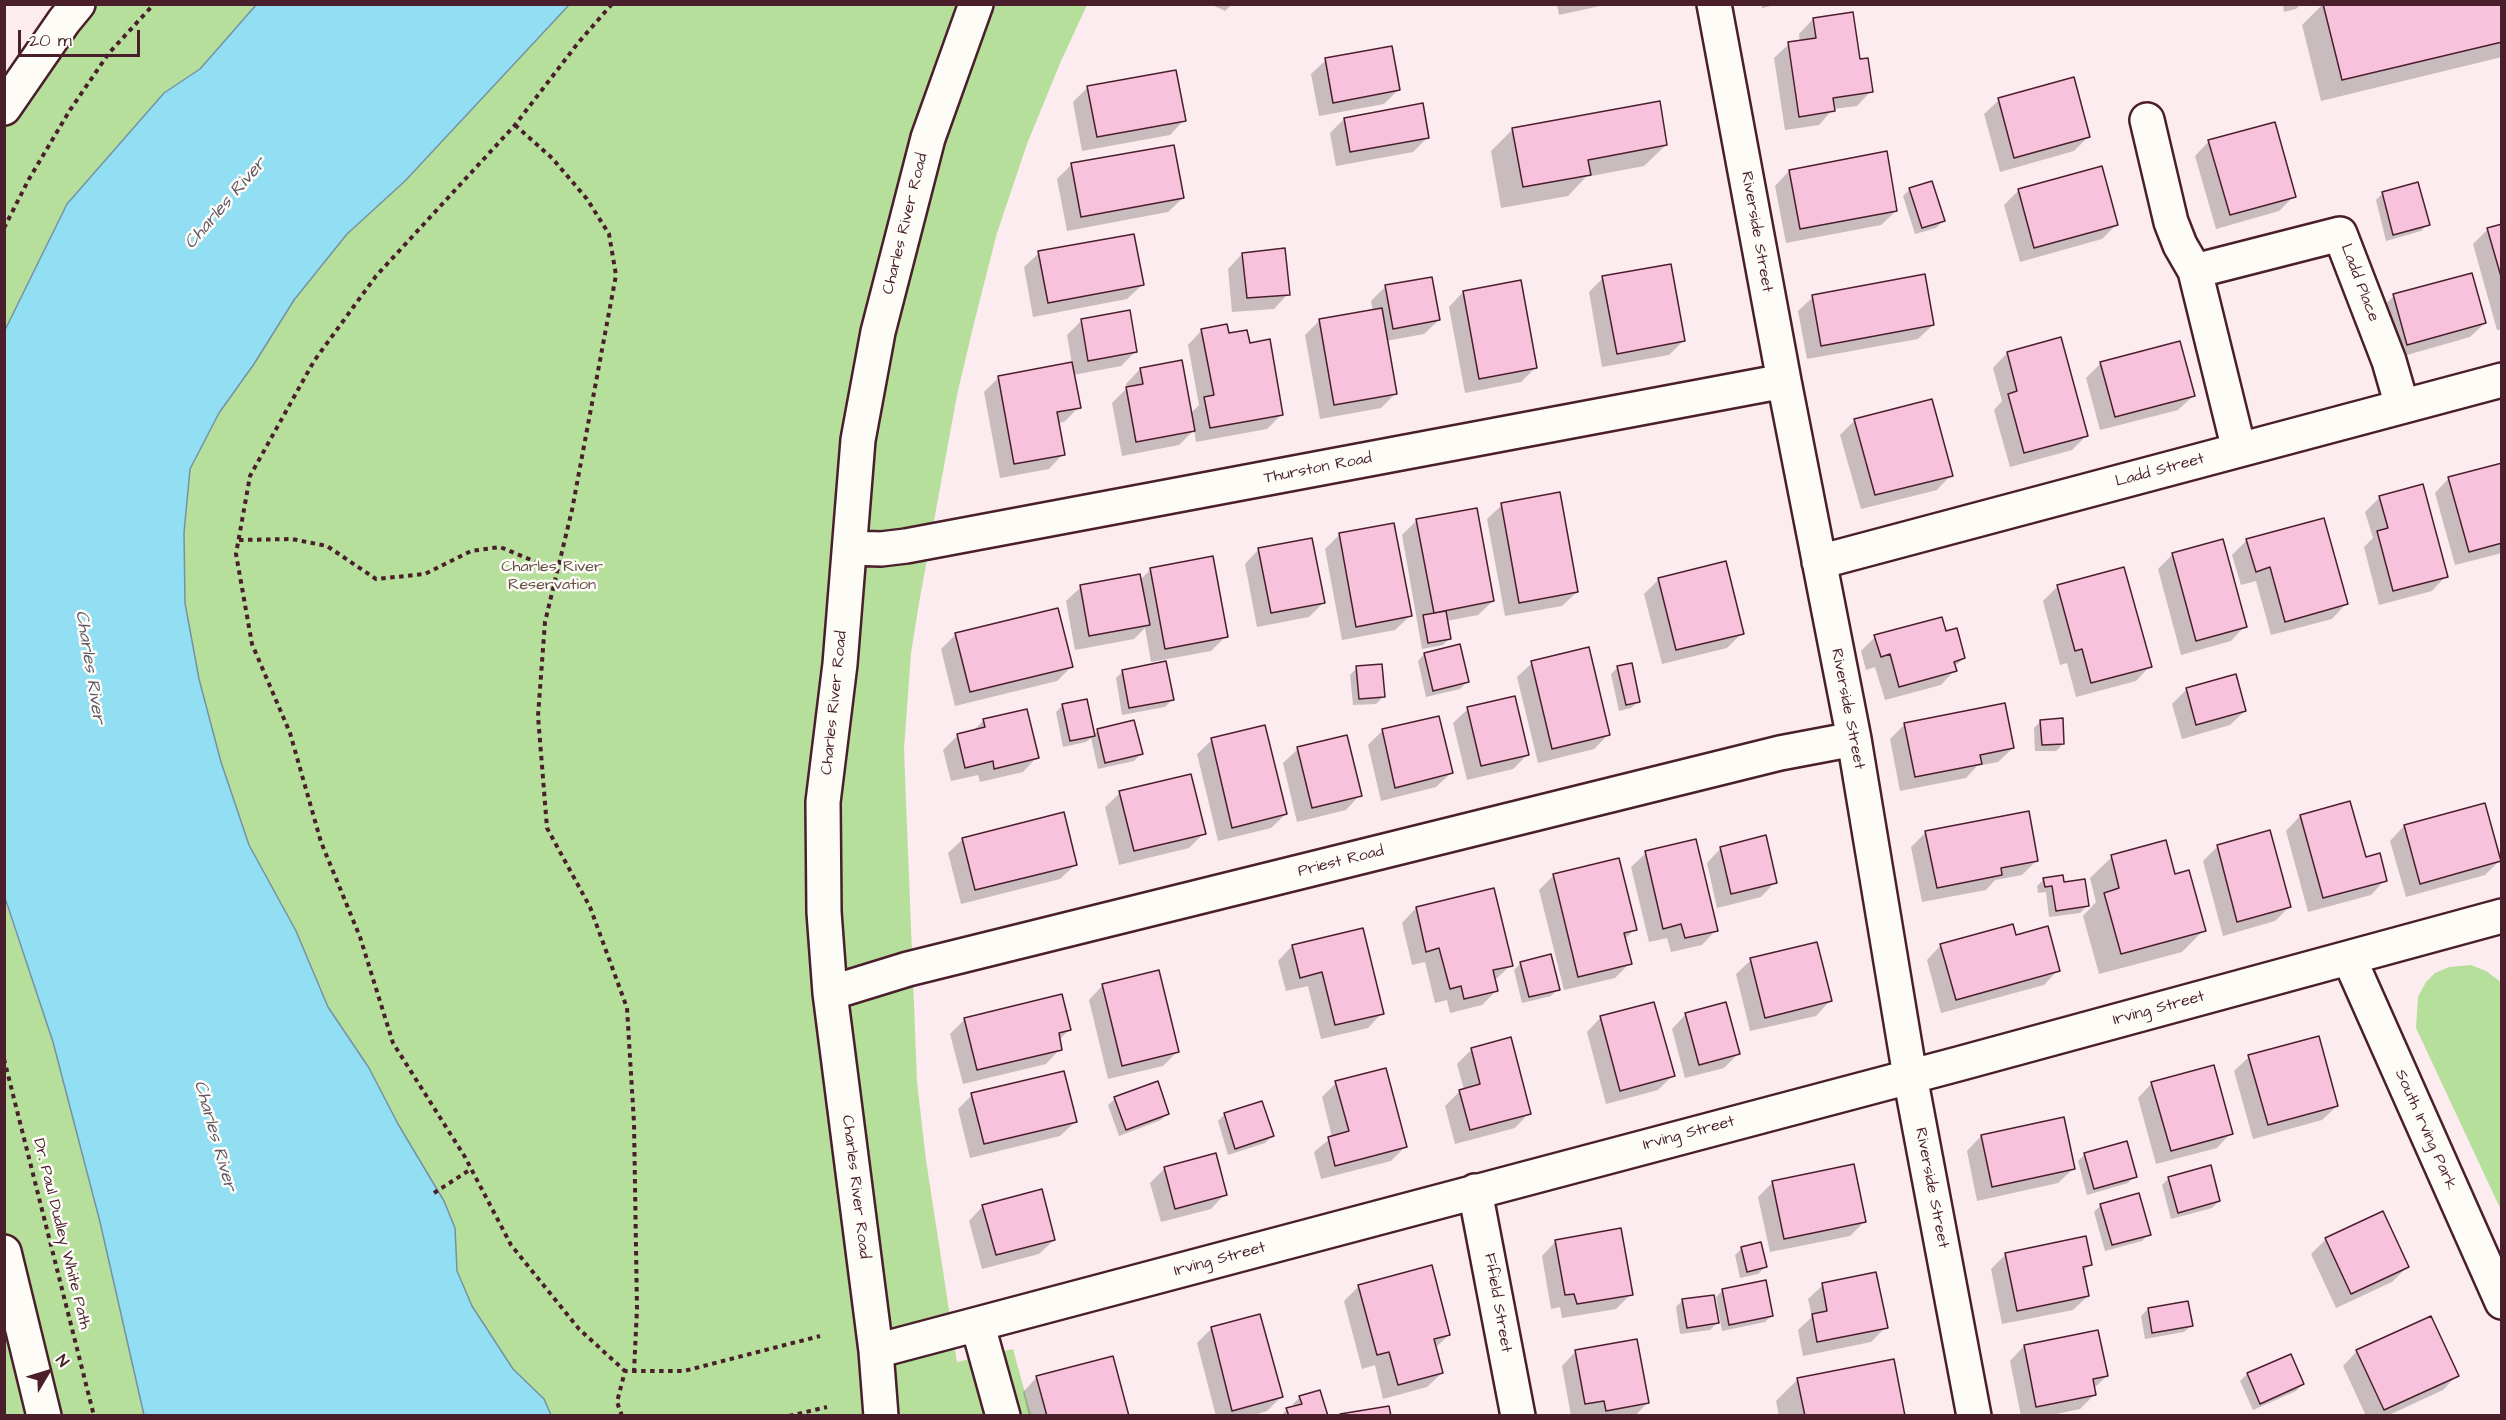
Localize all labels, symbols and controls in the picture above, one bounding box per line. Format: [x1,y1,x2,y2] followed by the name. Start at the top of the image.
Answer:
[21,18,142,56] scale bar
[29,28,72,53] text: 20 m
[879,152,933,296] street label: Charles River Road
[180,154,272,254] water label: Charles River
[1736,170,1776,294] street label: Riverside Street
[2335,241,2383,325] street label: Ladd Place
[1262,449,1374,489] street label: Thurston Road
[2113,450,2207,492] street label: Ladd Street
[501,558,603,596] park label: Charles River Reservation
[69,609,109,725] water label: Charles River
[818,630,852,776] street label: Charles River Road
[1826,647,1868,771] street label: Riverside Street
[1296,842,1386,882] street label: Priest Road
[2111,988,2207,1030] street label: Irving Street
[2390,1067,2460,1193] street label: South Irving Park
[188,1078,240,1194] water label: Charles River
[1641,1113,1737,1155] street label: Irving Street
[837,1114,873,1260] street label: Charles River Road
[1910,1126,1952,1250] street label: Riverside Street
[28,1137,94,1331] street label: Dr. Paul Dudley White Path
[1172,1239,1268,1281] street label: Irving Street
[1479,1252,1515,1354] street label: Fifield Street
[18,1342,78,1402] north arrow
[50,1350,74,1372] text: N

